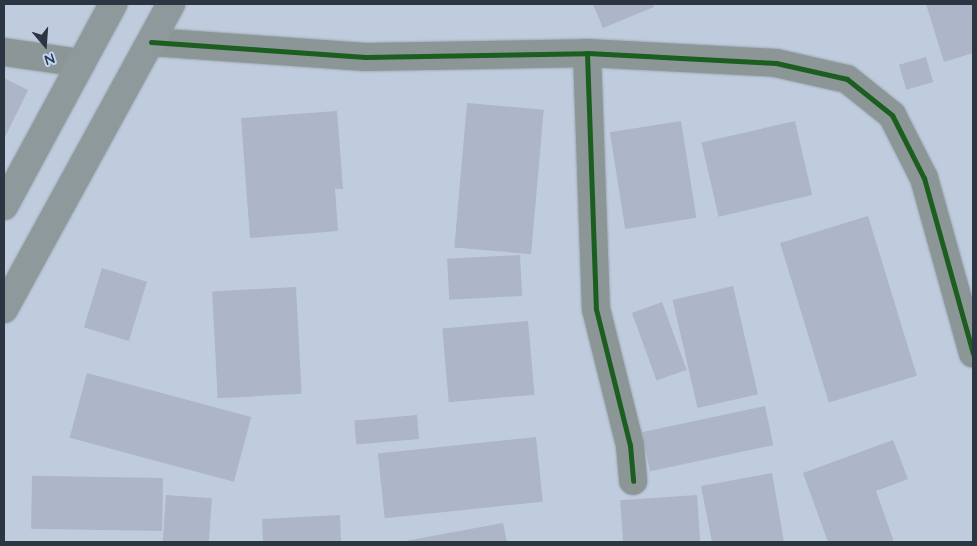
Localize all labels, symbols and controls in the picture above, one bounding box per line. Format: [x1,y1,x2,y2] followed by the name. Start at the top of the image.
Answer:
[20,20,70,70] north arrow
[42,49,57,69] text: N

